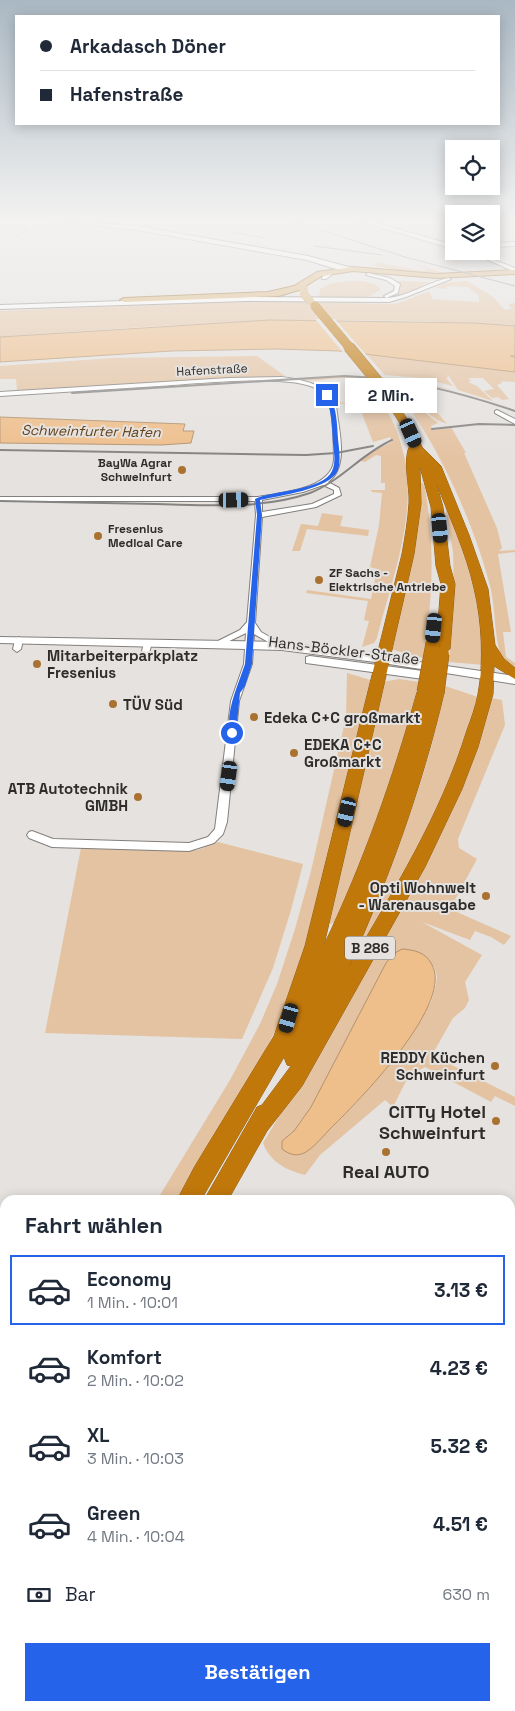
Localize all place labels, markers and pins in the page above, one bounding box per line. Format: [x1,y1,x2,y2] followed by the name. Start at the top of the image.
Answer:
[98,455,172,485] place label: BayWa Agrar Schweinfurt
[176,464,188,476] marker: BayWa Agrar Schweinfurt
[108,521,183,551] place label: Fresenius Medical Care
[92,530,104,542] marker: Fresenius Medical Care
[329,565,446,595] place label: ZF Sachs - Elektrische Antriebe
[313,574,325,586] marker: ZF Sachs - Elektrische Antriebe
[47,646,198,682] place label: Mitarbeiterparkplatz Fresenius
[31,658,43,670] marker: Mitarbeiterparkplatz Fresenius
[123,695,183,714] place label: TÜV Süd
[107,698,119,710] marker: TÜV Süd
[264,708,421,727] place label: Edeka C+C großmarkt
[248,711,260,723] marker: Edeka C+C großmarkt
[304,735,382,771] place label: EDEKA C+C Großmarkt
[288,747,300,759] marker: EDEKA C+C Großmarkt
[8,779,129,815] place label: ATB Autotechnik GMBH
[132,791,144,803] marker: ATB Autotechnik GMBH
[359,878,476,914] place label: Opti Wohnwelt - Warenausgabe
[480,890,492,902] marker: Opti Wohnwelt - Warenausgabe
[381,1048,485,1084] place label: REDDY Küchen Schweinfurt
[489,1060,501,1072] marker: REDDY Küchen Schweinfurt
[379,1100,486,1144] place label: CiTTy Hotel Schweinfurt
[490,1115,502,1127] marker: CiTTy Hotel Schweinfurt
[380,1146,392,1158] marker: Real AUTO
[343,1160,429,1183] place label: Real AUTO

